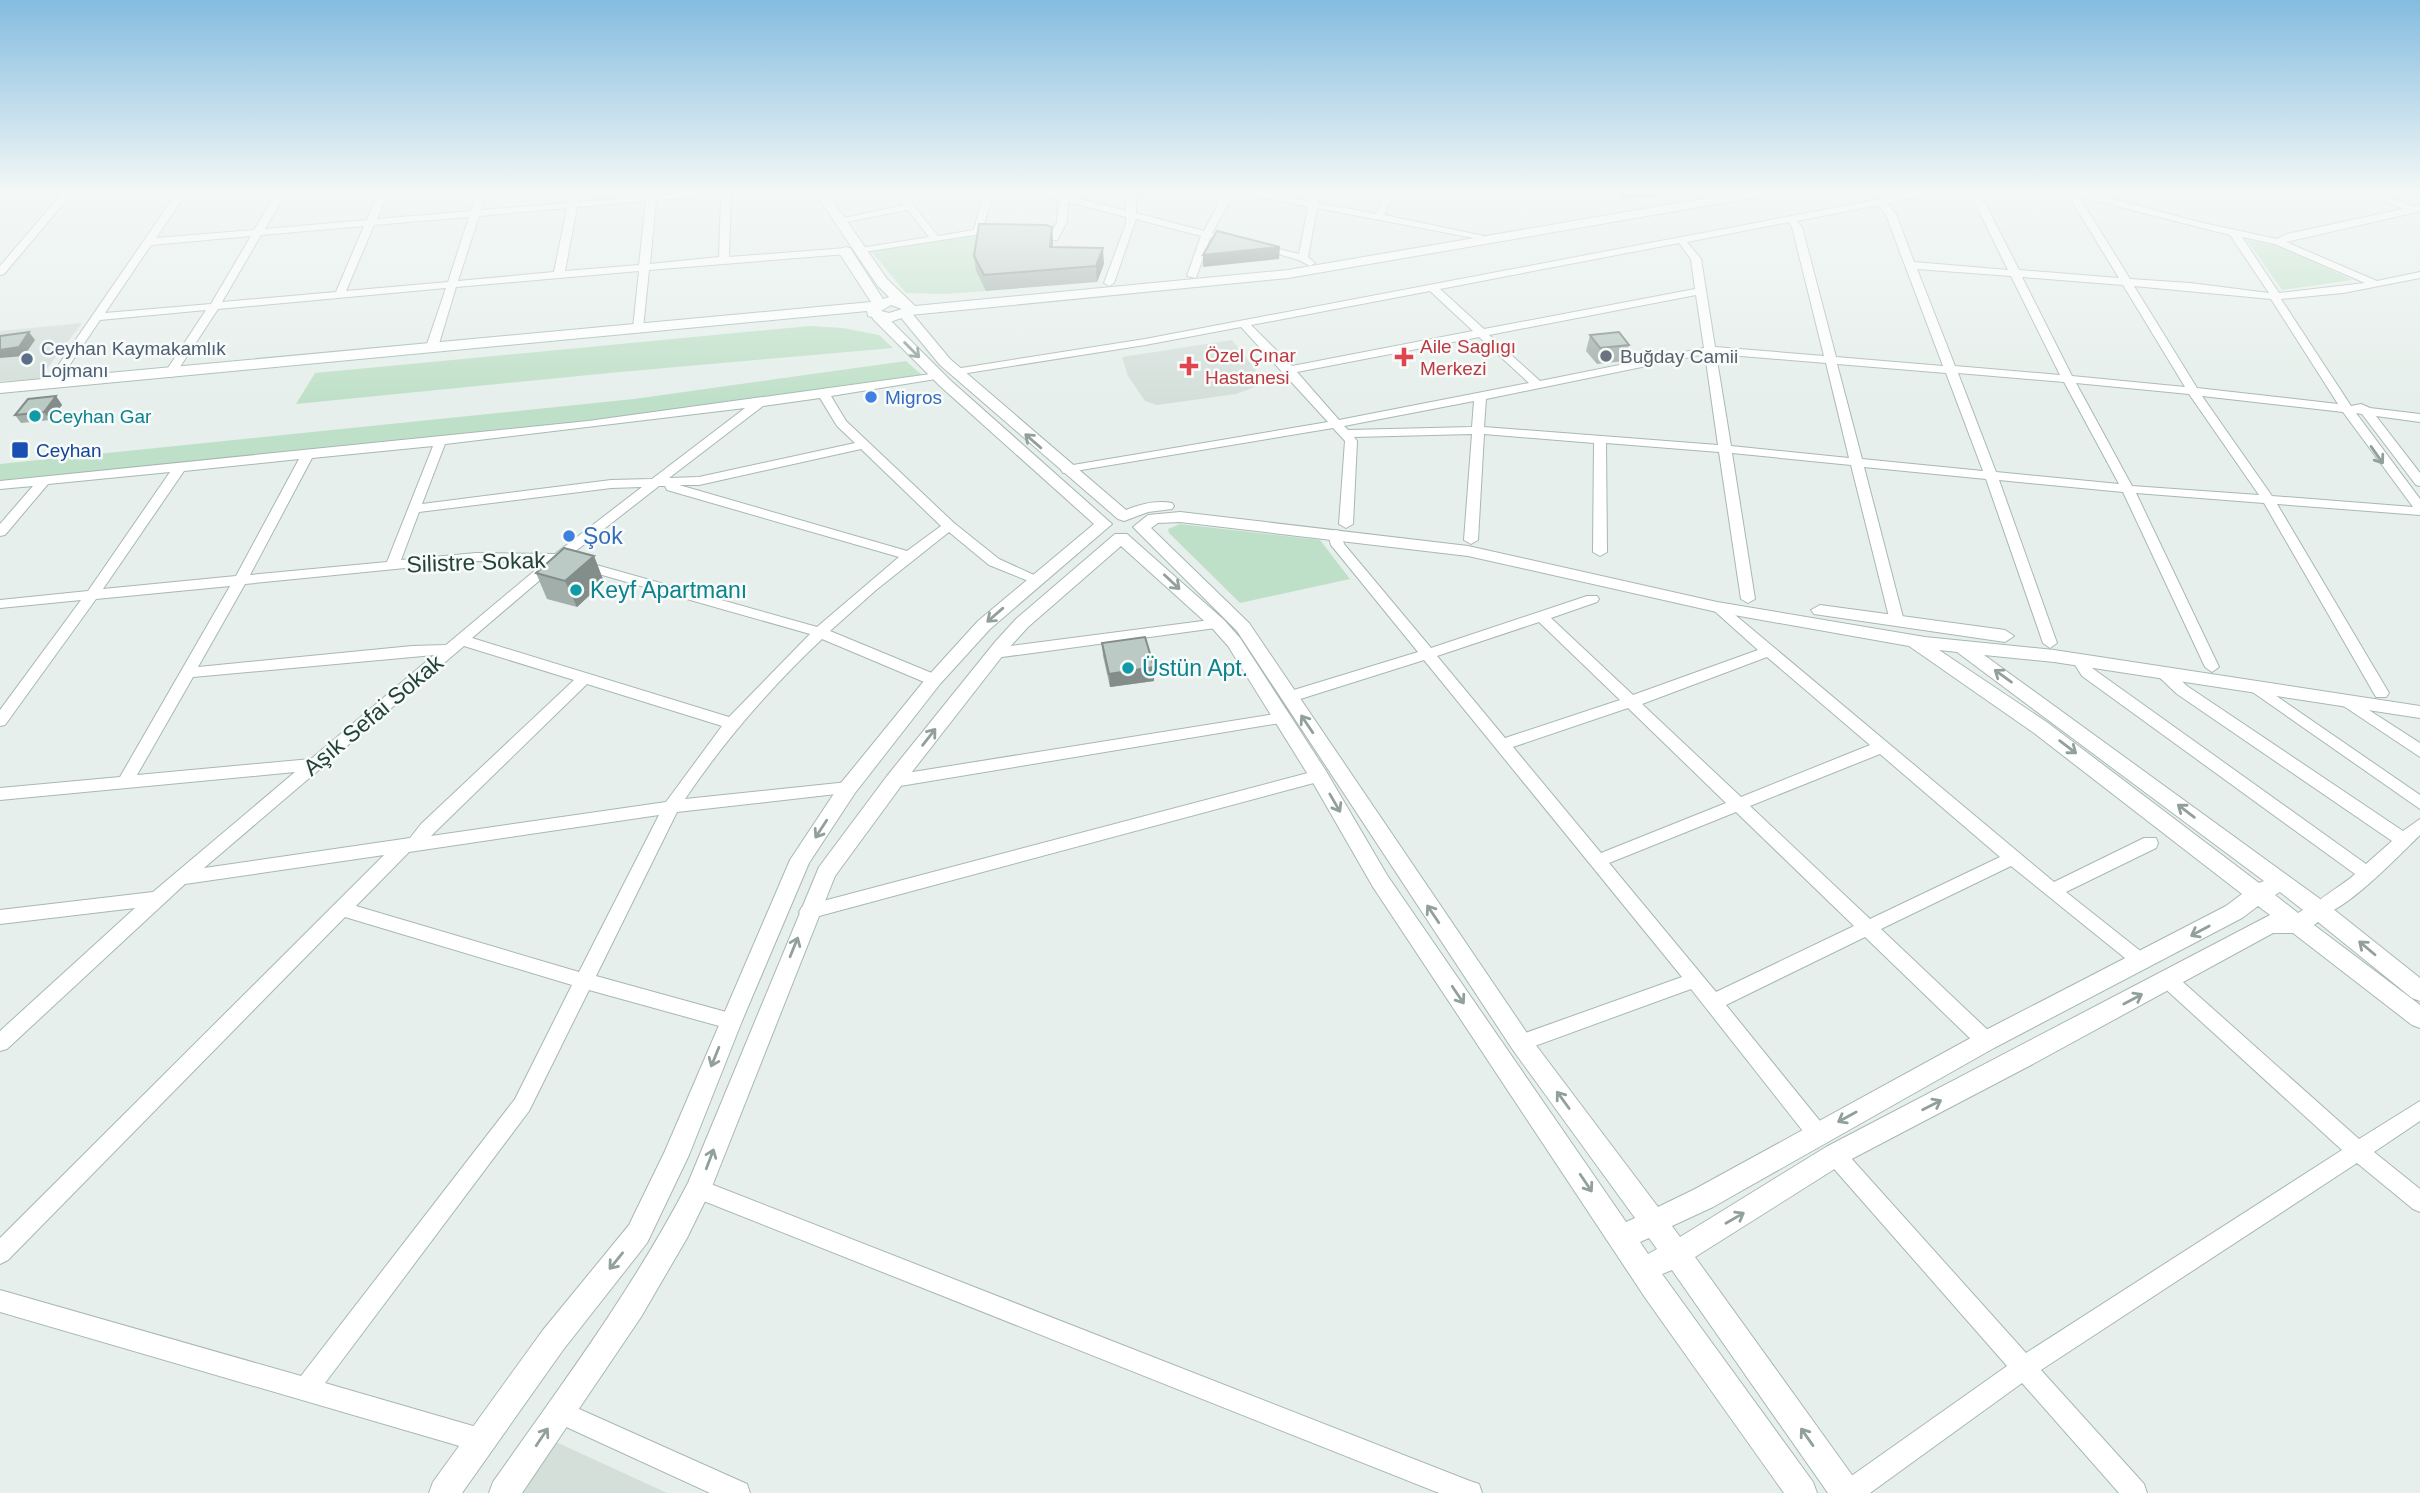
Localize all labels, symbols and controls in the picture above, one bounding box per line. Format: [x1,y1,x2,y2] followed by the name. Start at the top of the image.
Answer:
[1420,336,1516,379] place label: Aile Saglıgı Merkezi
[41,338,226,381] place label: Ceyhan Kaymakamlık Lojmanı
[904,341,921,358] one-way arrow
[1205,345,1296,388] place label: Özel Çınar Hastanesi
[1620,346,1738,367] place label: Buğday Camii
[1394,347,1414,367] marker: Aile Saglıgı Merkezi
[1598,348,1614,364] marker: Buğday Camii
[19,351,35,367] marker: Ceyhan Kaymakamlık Lojmanı
[1179,356,1199,376] marker: Özel Çınar Hastanesi
[885,387,942,408] place label: Migros
[863,389,879,405] marker: Migros
[49,406,152,427] place label: Ceyhan Gar
[27,408,43,424] marker: Ceyhan Gar
[1025,433,1043,449] one-way arrow
[10,440,30,460] marker: Ceyhan
[36,440,102,461] place label: Ceyhan
[2370,445,2384,464] one-way arrow
[583,523,623,549] place label: Şok
[561,528,577,544] marker: Şok
[406,547,547,577] street label: Silistre Sokak
[1163,574,1181,590] one-way arrow
[590,577,747,603] place label: Keyf Apartmanı
[568,582,584,598] marker: Keyf Apartmanı
[986,607,1004,623] one-way arrow
[298,649,448,781] street label: Aşık Sefai Sokak
[1142,655,1248,681] place label: Üstün Apt.
[1120,660,1136,676] marker: Üstün Apt.
[1994,669,2013,683] one-way arrow
[1300,715,1314,735] one-way arrow
[921,728,936,746] one-way arrow
[2058,740,2077,755] one-way arrow
[1329,792,1342,813] one-way arrow
[2176,804,2195,819] one-way arrow
[814,819,828,838] one-way arrow
[1426,905,1440,924] one-way arrow
[2191,924,2211,938] one-way arrow
[788,937,801,959] one-way arrow
[2358,941,2376,956] one-way arrow
[1450,985,1465,1004] one-way arrow
[2123,991,2143,1005] one-way arrow
[708,1046,721,1067] one-way arrow
[1556,1091,1571,1110] one-way arrow
[1922,1098,1942,1112] one-way arrow
[1838,1110,1858,1124] one-way arrow
[705,1149,718,1170] one-way arrow
[1579,1173,1593,1192] one-way arrow
[1725,1211,1745,1225] one-way arrow
[609,1251,624,1269] one-way arrow
[535,1428,549,1447] one-way arrow
[1800,1428,1814,1447] one-way arrow

